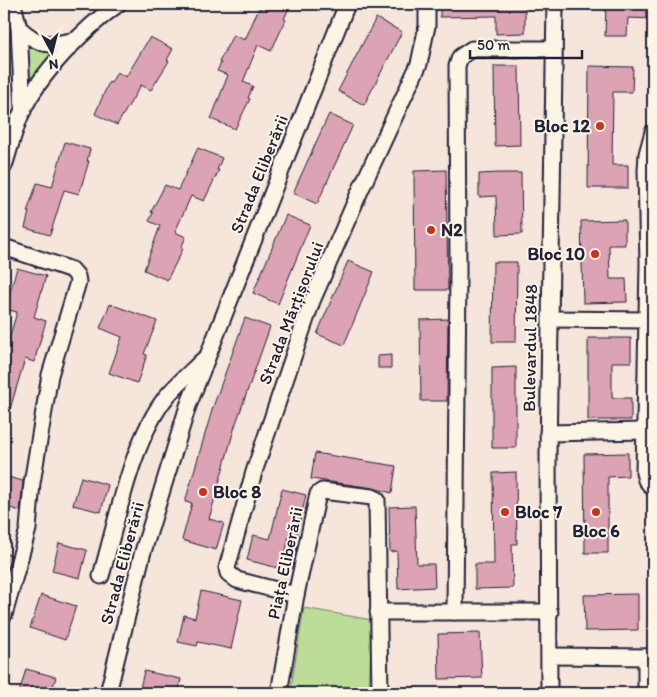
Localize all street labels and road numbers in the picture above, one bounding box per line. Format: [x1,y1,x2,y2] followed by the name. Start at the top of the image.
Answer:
[225,111,293,237] street label: Strada Eliberării
[254,238,328,388] street label: Strada Mărțișorului
[518,284,542,412] street label: Bulevardul 1848
[95,499,149,627] street label: Strada Eliberării
[262,505,308,621] street label: Piața Eliberării

